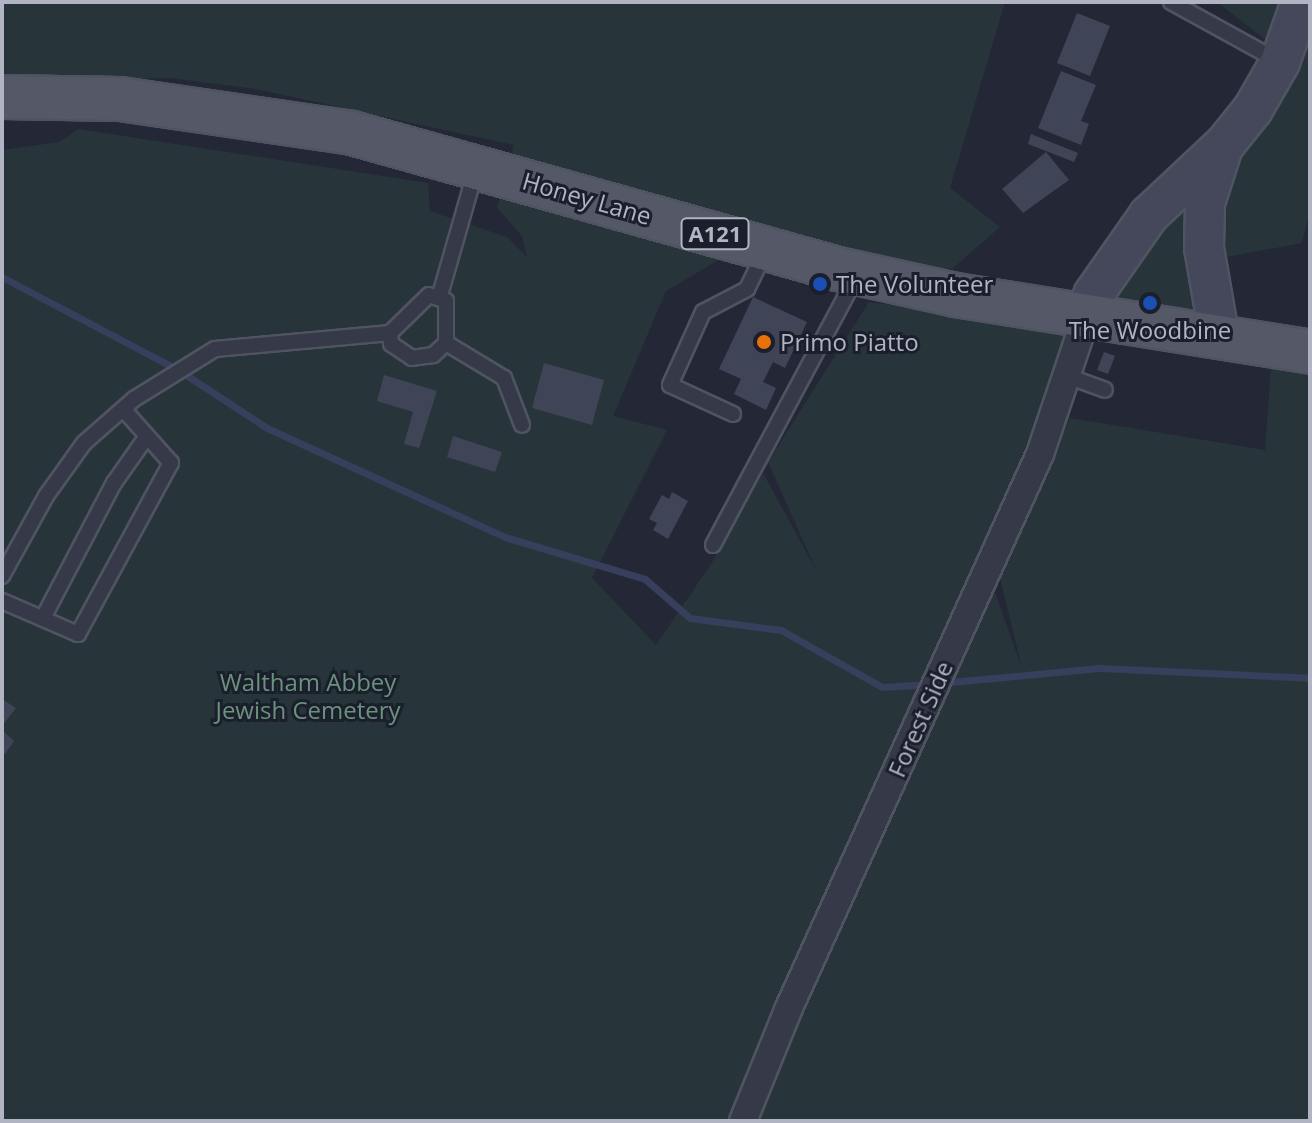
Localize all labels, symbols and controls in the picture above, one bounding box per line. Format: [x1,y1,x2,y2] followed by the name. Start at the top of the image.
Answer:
[519,166,655,230] street label: Honey Lane
[679,216,751,252] road number: A121
[836,270,993,298] place label: The Volunteer
[811,275,829,293] marker: The Volunteer
[1141,294,1159,312] marker: The Woodbine
[1069,316,1231,344] place label: The Woodbine
[780,328,919,356] place label: Primo Piatto
[755,333,773,351] marker: Primo Piatto
[882,657,958,781] street label: Forest Side
[215,668,401,724] park label: Waltham Abbey Jewish Cemetery

